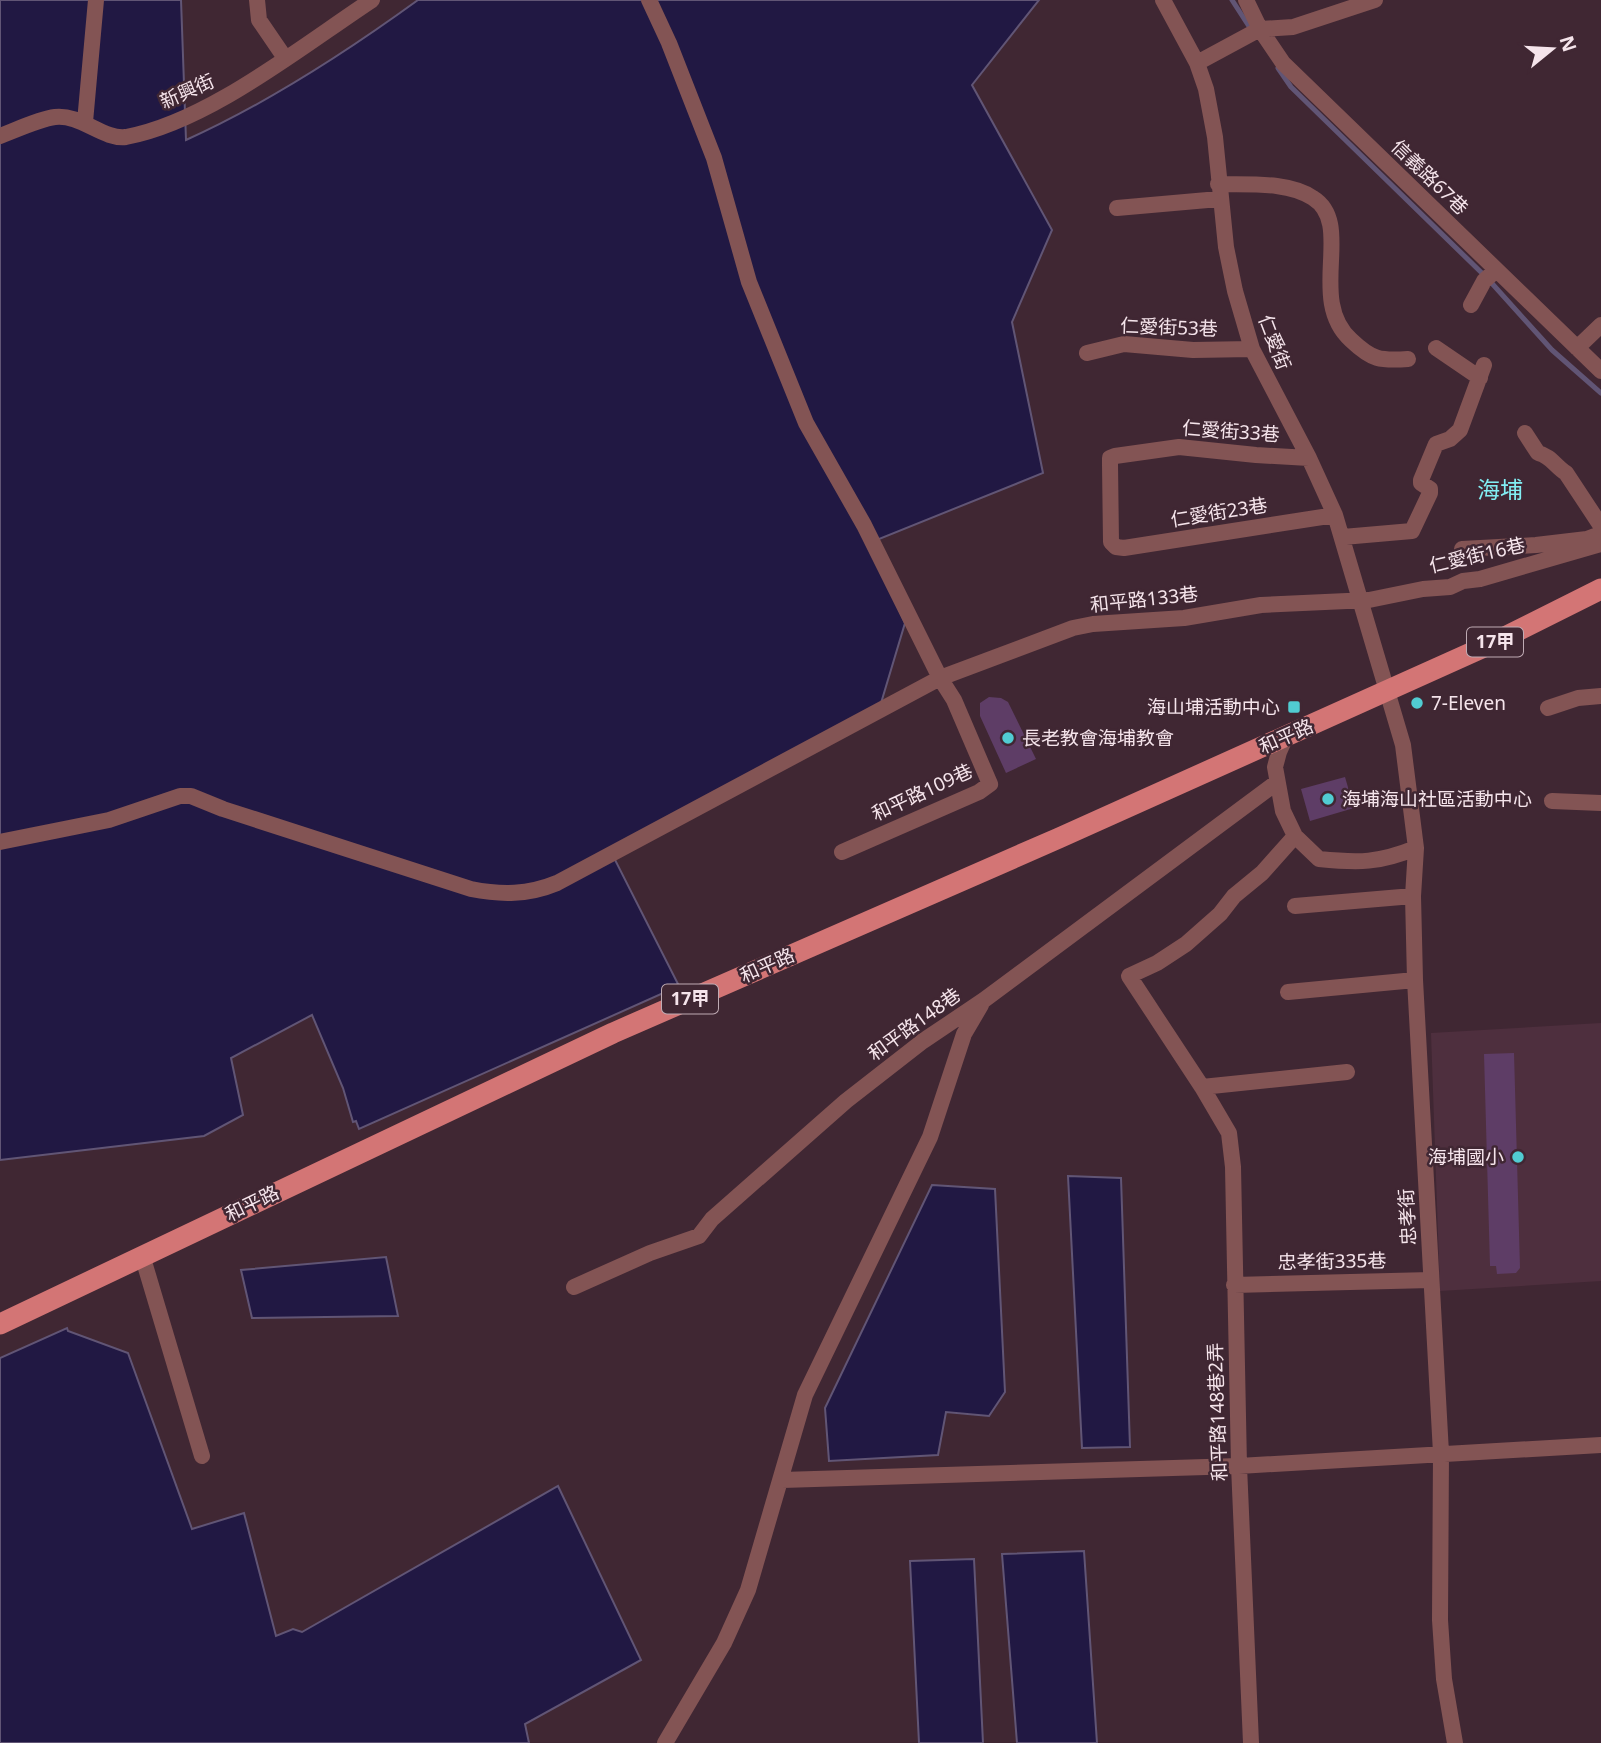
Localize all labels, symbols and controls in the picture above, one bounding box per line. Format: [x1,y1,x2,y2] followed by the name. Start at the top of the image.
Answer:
[1517,14,1587,84] north arrow
[1553,32,1583,55] text: N
[156,68,218,114] street label: 新興街
[1386,134,1474,220] street label: 信義路67巷
[1253,311,1297,373] street label: 仁愛街
[1120,312,1218,342] street label: 仁愛街53巷
[1181,415,1281,447] street label: 仁愛街33巷
[1477,473,1523,505] district label: 海埔
[1169,492,1269,532] street label: 仁愛街23巷
[1426,531,1528,579] street label: 仁愛街16巷
[1089,580,1199,618] street label: 和平路133巷
[1467,628,1523,656] road number: 17甲
[1431,690,1506,716] place label: 7-Eleven
[1147,694,1280,720] place label: 海山埔活動中心
[1409,695,1425,711] marker: 7-Eleven
[1286,699,1302,715] marker: 海山埔活動中心
[1255,713,1317,759] street label: 和平路
[1022,725,1174,751] place label: 長老教會海埔教會
[1000,730,1016,746] marker: 長老教會海埔教會
[867,757,977,827] street label: 和平路109巷
[1342,786,1532,812] place label: 海埔海山社區活動中心
[1320,791,1336,807] marker: 海埔海山社區活動中心
[736,942,798,988] street label: 和平路
[862,982,966,1066] street label: 和平路148巷
[662,984,718,1014] road number: 17甲
[1428,1144,1504,1170] place label: 海埔國小
[1510,1149,1526,1165] marker: 海埔國小
[221,1179,283,1227] street label: 和平路
[1393,1188,1421,1246] street label: 忠孝街
[1277,1247,1387,1275] street label: 忠孝街335巷
[1202,1342,1232,1482] street label: 和平路148巷2弄

